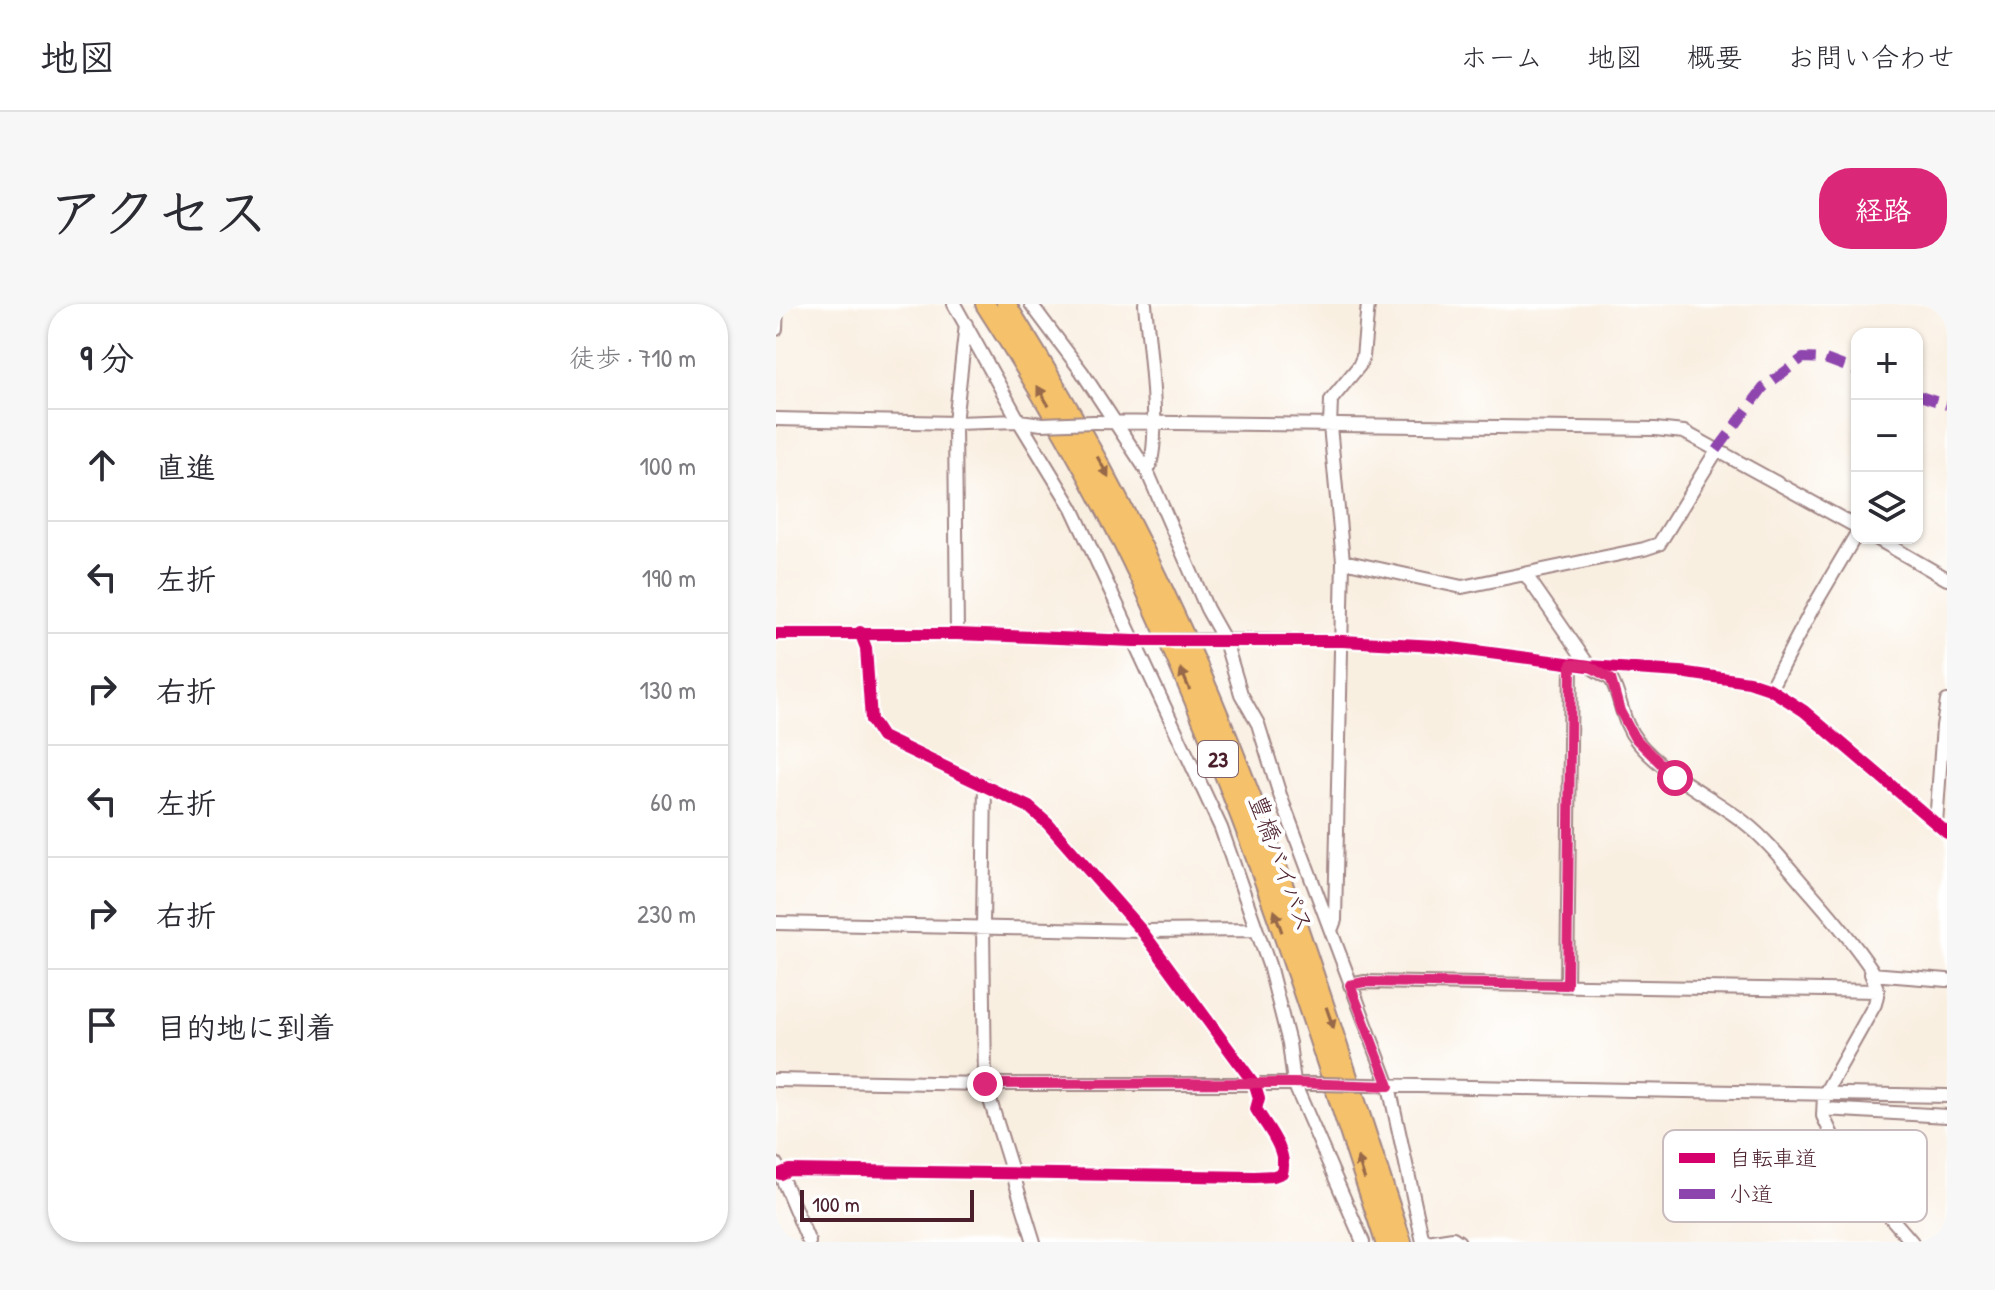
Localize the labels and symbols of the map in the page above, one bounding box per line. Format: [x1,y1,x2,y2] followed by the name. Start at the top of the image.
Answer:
[1037,385,1050,408] one-way arrow
[1096,456,1109,479] one-way arrow
[1178,667,1191,691] one-way arrow
[1198,741,1238,777] road number: 23
[1657,760,1693,796] route start
[1242,790,1322,936] street label: 豊橋バイパス
[1272,909,1284,933] one-way arrow
[1324,1006,1336,1030] one-way arrow
[967,1066,1003,1102] route end
[1663,1130,1927,1222] legend
[1729,1143,1817,1173] text: 自転車道
[1354,1156,1366,1180] one-way arrow
[1729,1179,1773,1209] text: 小道
[800,1186,974,1222] scale bar

